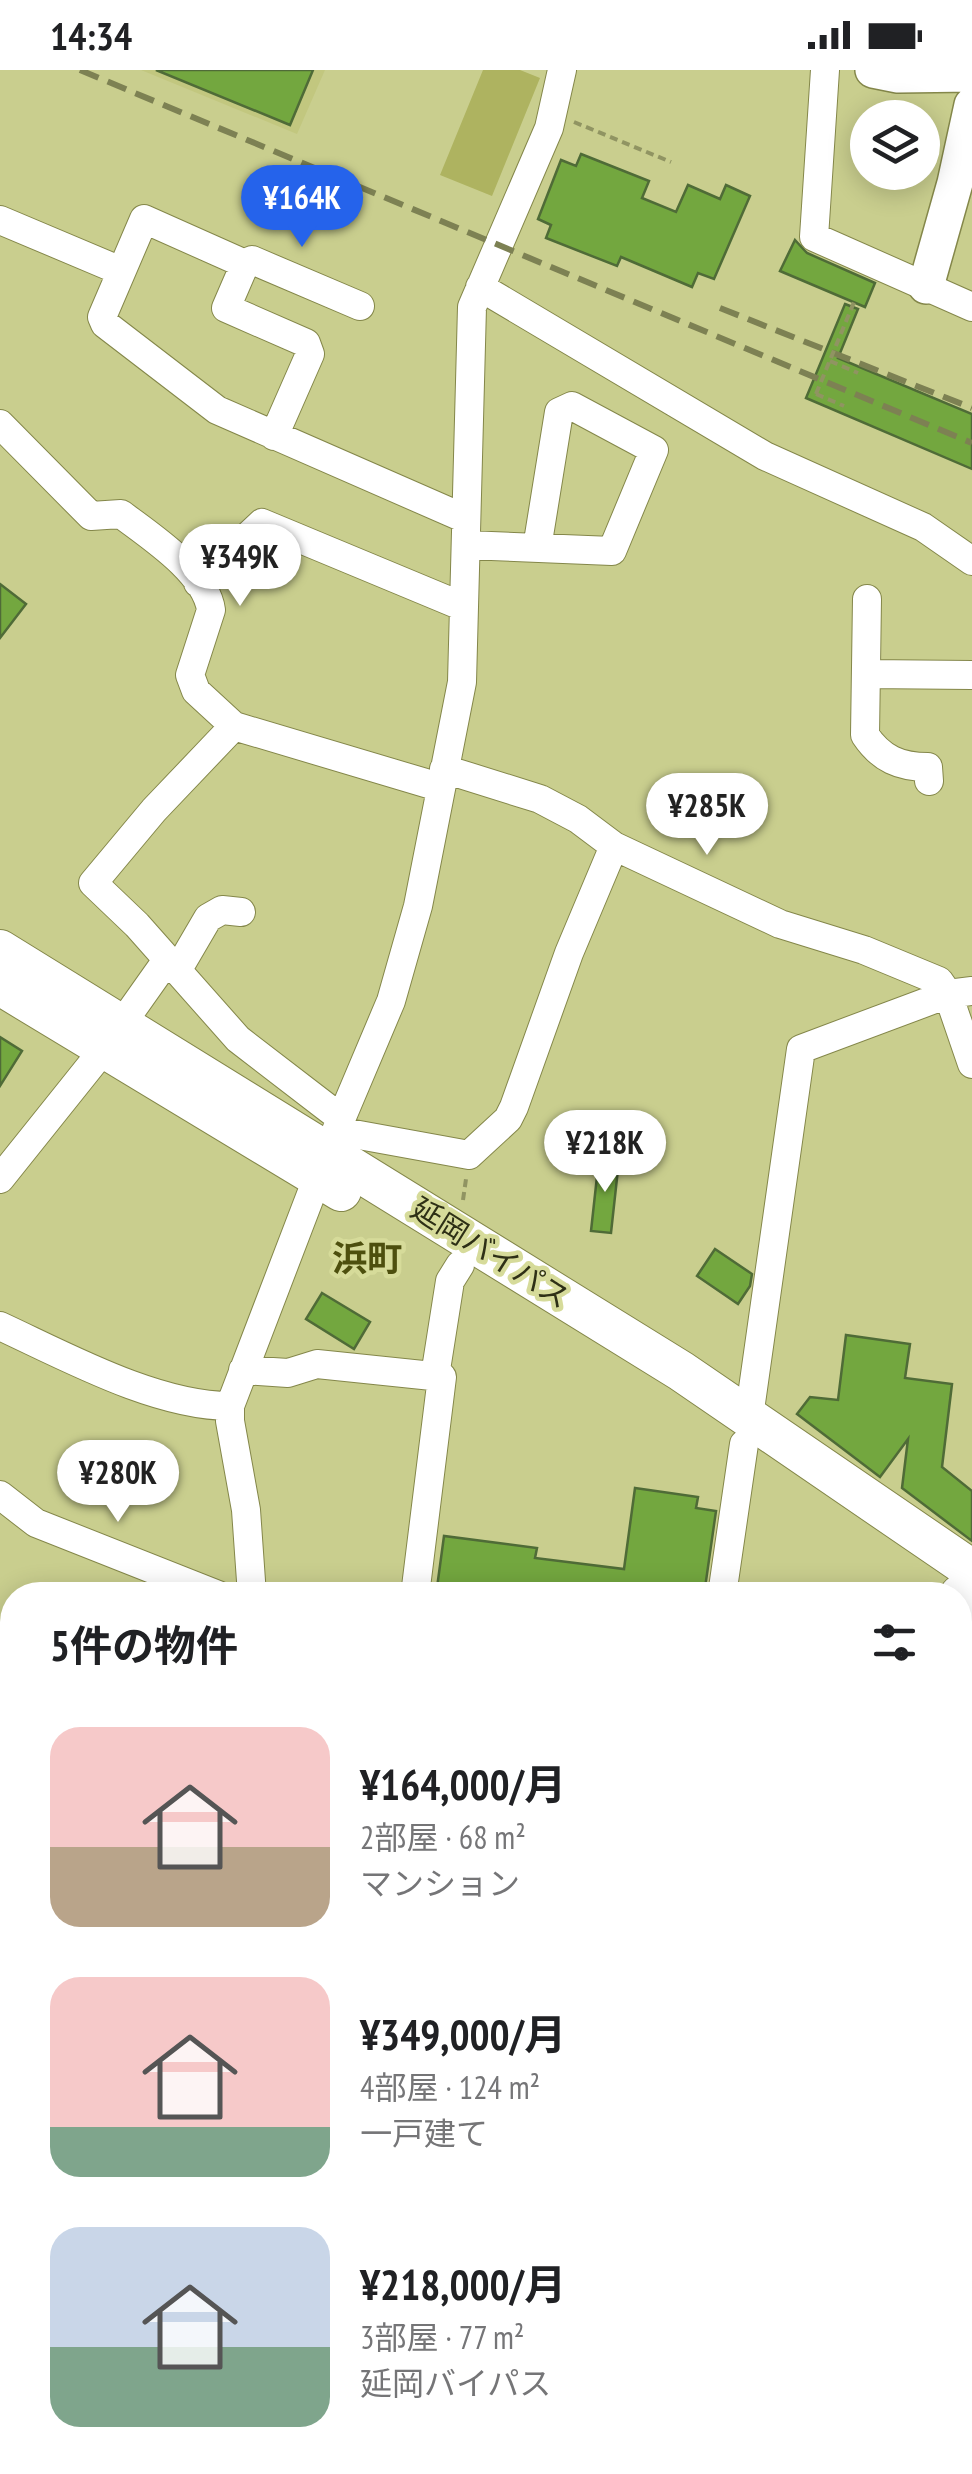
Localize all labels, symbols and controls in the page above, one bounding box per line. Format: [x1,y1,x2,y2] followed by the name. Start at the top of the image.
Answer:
[50,11,132,60] text: 14:34
[850,100,940,190] map controls
[850,100,940,190] button: layers
[232,165,372,250] pin: ¥164K
[263,176,341,218] text: ¥164K
[170,524,310,609] pin: ¥349K
[201,535,279,577] text: ¥349K
[637,773,777,858] pin: ¥285K
[668,784,746,826] text: ¥285K
[535,1110,675,1195] pin: ¥218K
[566,1121,644,1163] text: ¥218K
[405,1188,577,1316] street label: 延岡バイパス
[332,1235,402,1281] district label: 浜町
[48,1440,188,1525] pin: ¥280K
[79,1451,157,1493] text: ¥280K
[867,1615,922,1670] icon: filters
[50,1618,238,1673] text: 5件の物件
[360,1757,566,1812] text: ¥164,000/月
[130,1767,250,1887] icon: home
[360,1816,526,1858] text: 2部屋 · 68 m²
[360,1862,520,1904] text: マンション
[360,2007,566,2062] text: ¥349,000/月
[130,2017,250,2137] icon: home
[360,2066,540,2108] text: 4部屋 · 124 m²
[360,2112,488,2154] text: 一戸建て
[360,2257,566,2312] text: ¥218,000/月
[130,2267,250,2387] icon: home
[360,2316,524,2358] text: 3部屋 · 77 m²
[360,2362,551,2404] text: 延岡バイパス

